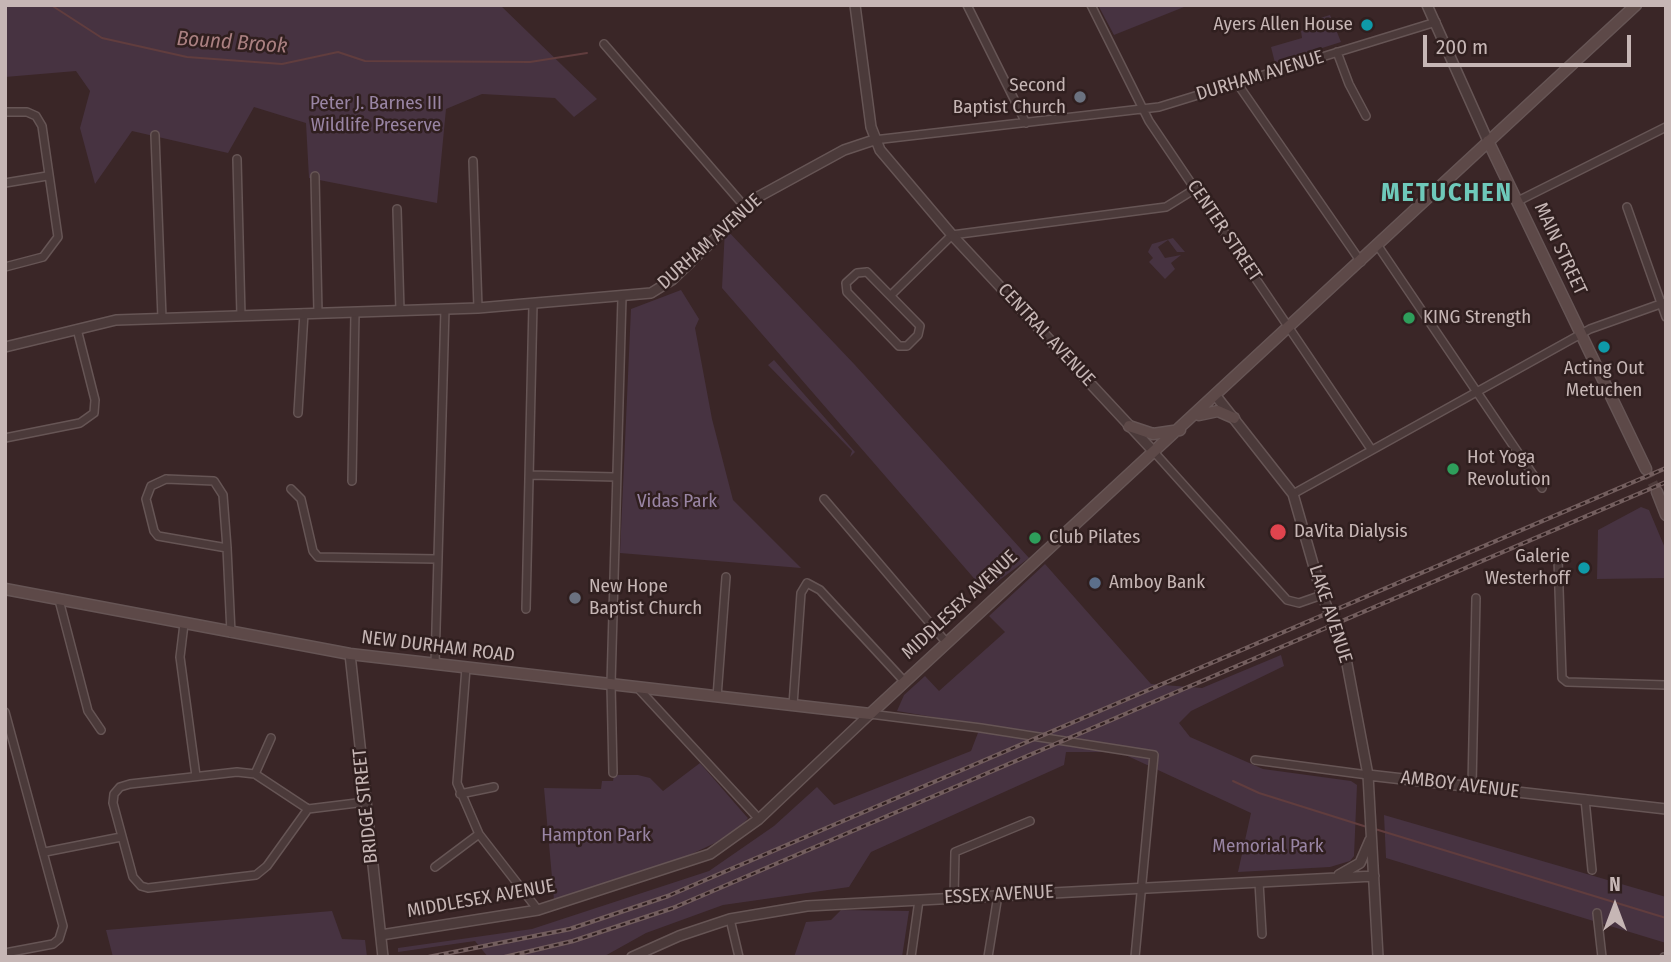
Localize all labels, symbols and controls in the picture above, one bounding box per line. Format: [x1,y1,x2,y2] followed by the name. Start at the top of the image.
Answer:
[1214,14,1353,36] place label: Ayers Allen House
[1359,17,1375,33] marker: Ayers Allen House
[1426,21,1634,65] scale bar
[176,27,288,59] water label: Bound Brook
[1436,34,1488,60] text: 200 m
[1194,46,1326,106] street label: DURHAM AVENUE
[953,75,1066,119] place label: Second Baptist Church
[1072,89,1088,105] marker: Second Baptist Church
[310,93,442,137] park label: Peter J. Barnes III Wildlife Preserve
[1182,176,1266,286] street label: CENTER STREET
[1382,178,1512,210] district label: METUCHEN
[653,189,767,295] street label: DURHAM AVENUE
[1529,199,1591,299] street label: MAIN STREET
[993,279,1099,391] street label: CENTRAL AVENUE
[1423,307,1531,329] place label: KING Strength
[1401,310,1417,326] marker: KING Strength
[1596,339,1612,355] marker: Acting Out Metuchen
[1564,358,1644,402] place label: Acting Out Metuchen
[1467,447,1551,491] place label: Hot Yoga Revolution
[1445,461,1461,477] marker: Hot Yoga Revolution
[637,491,717,513] park label: Vidas Park
[1294,521,1408,543] place label: DaVita Dialysis
[1268,522,1288,542] marker: DaVita Dialysis
[1049,527,1140,549] place label: Club Pilates
[1027,530,1043,546] marker: Club Pilates
[897,546,1023,664] street label: MIDDLESEX AVENUE
[1485,546,1570,590] place label: Galerie Westerhoff
[1576,560,1592,576] marker: Galerie Westerhoff
[1303,562,1357,666] street label: LAKE AVENUE
[1109,572,1205,594] place label: Amboy Bank
[1087,575,1103,591] marker: Amboy Bank
[589,576,702,620] place label: New Hope Baptist Church
[567,590,583,606] marker: New Hope Baptist Church
[360,626,516,668] street label: NEW DURHAM ROAD
[349,747,383,865] street label: BRIDGE STREET
[1400,766,1520,804] street label: AMBOY AVENUE
[541,825,651,847] park label: Hampton Park
[1212,836,1324,858] park label: Memorial Park
[1580,871,1650,941] north arrow
[1609,873,1621,896] text: N
[405,875,557,923] street label: MIDDLESEX AVENUE
[944,881,1054,909] street label: ESSEX AVENUE

